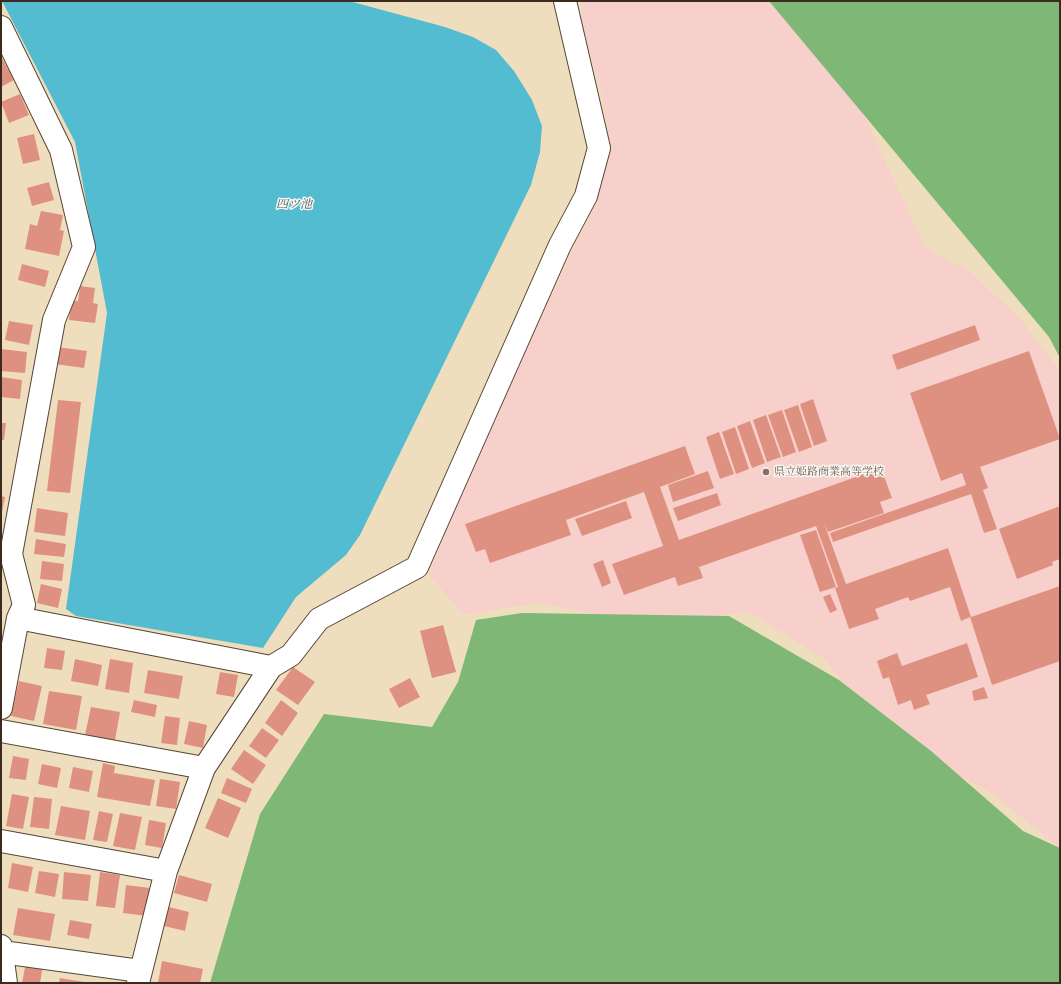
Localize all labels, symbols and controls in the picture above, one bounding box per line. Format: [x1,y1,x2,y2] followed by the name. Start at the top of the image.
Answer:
[276,198,312,212] water label: 四ツ池
[774,465,884,479] place label: 県立姫路商業高等学校
[761,467,771,477] marker: 県立姫路商業高等学校

